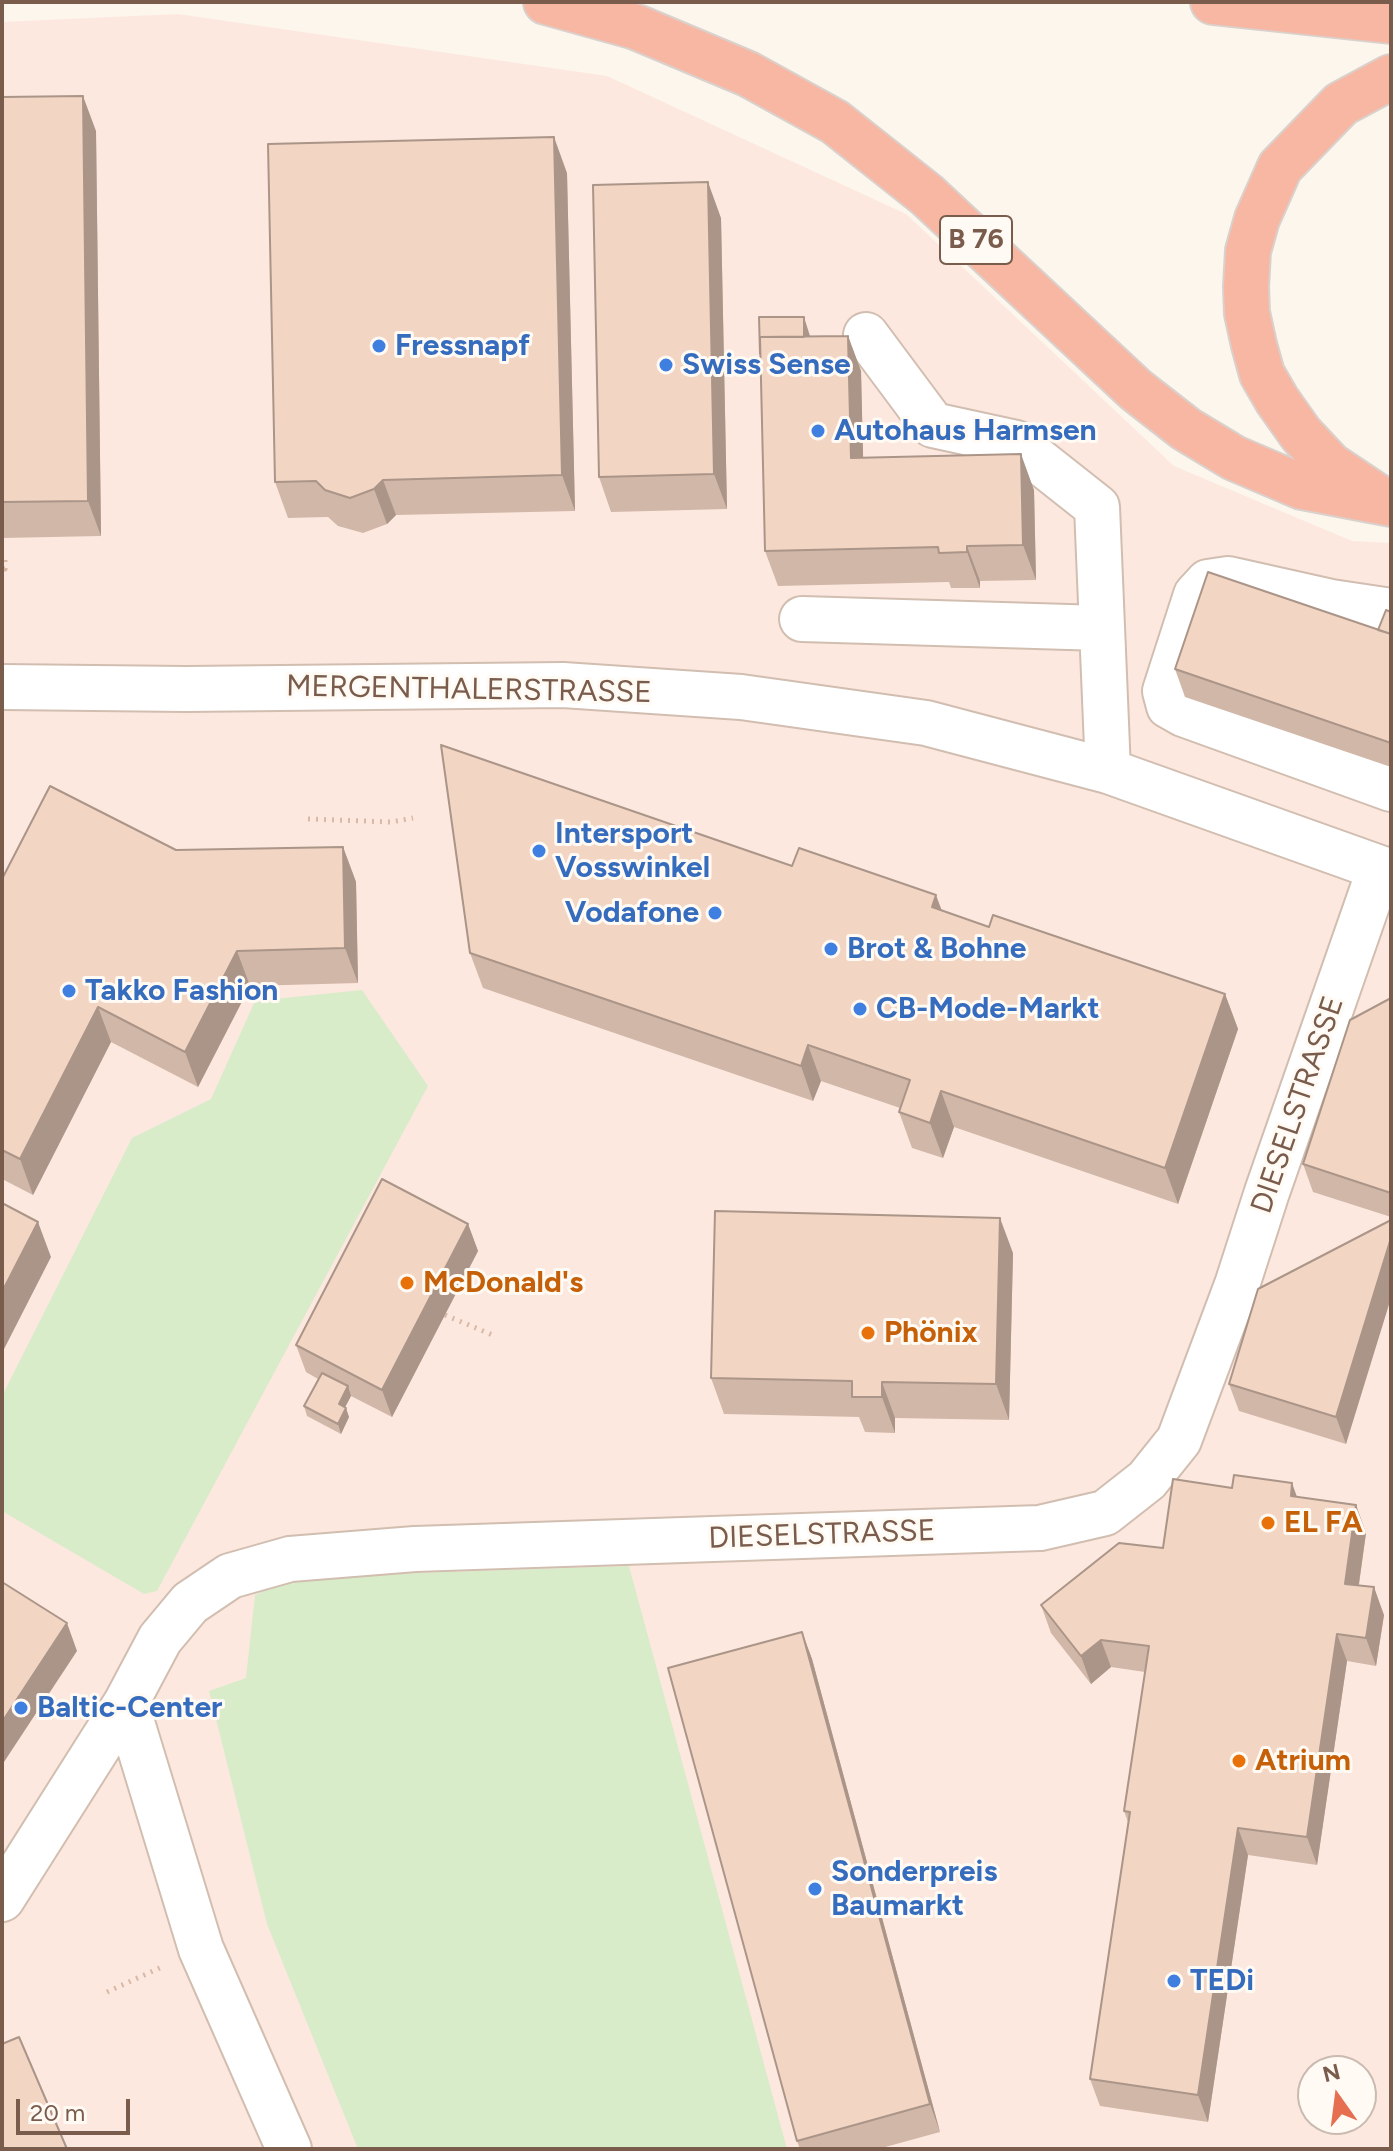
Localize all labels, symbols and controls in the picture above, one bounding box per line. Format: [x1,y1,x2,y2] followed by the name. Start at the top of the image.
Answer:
[940,216,1012,264] road number: B 76
[395,328,530,364] place label: Fressnapf
[370,337,388,355] marker: Fressnapf
[682,347,851,383] place label: Swiss Sense
[657,356,675,374] marker: Swiss Sense
[834,413,1097,449] place label: Autohaus Harmsen
[809,422,827,440] marker: Autohaus Harmsen
[286,669,652,711] street label: MERGENTHALERSTRASSE
[555,816,710,886] place label: Intersport Vosswinkel
[530,842,548,860] marker: Intersport Vosswinkel
[565,895,699,931] place label: Vodafone
[706,904,724,922] marker: Vodafone
[847,931,1026,967] place label: Brot & Bohne
[822,940,840,958] marker: Brot & Bohne
[85,973,278,1009] place label: Takko Fashion
[60,982,78,1000] marker: Takko Fashion
[876,991,1099,1027] place label: CB-Mode-Markt
[1244,992,1352,1218] street label: DIESELSTRASSE
[851,1000,869,1018] marker: CB-Mode-Markt
[423,1265,583,1301] place label: McDonald's
[398,1274,416,1292] marker: McDonald's
[884,1315,978,1351] place label: Phönix
[859,1324,877,1342] marker: Phönix
[1284,1505,1363,1541] place label: EL FA
[708,1513,936,1557] street label: DIESELSTRASSE
[1259,1514,1277,1532] marker: EL FA
[37,1690,222,1726] place label: Baltic-Center
[12,1699,30,1717] marker: Baltic-Center
[1255,1743,1351,1779] place label: Atrium
[1230,1752,1248,1770] marker: Atrium
[831,1854,997,1924] place label: Sonderpreis Baumarkt
[806,1880,824,1898] marker: Sonderpreis Baumarkt
[1190,1963,1254,1999] place label: TEDi
[1165,1972,1183,1990] marker: TEDi
[1297,2055,1377,2135] north arrow
[1320,2058,1343,2088] text: N
[20,2083,134,2133] scale bar
[30,2098,85,2127] text: 20 m

